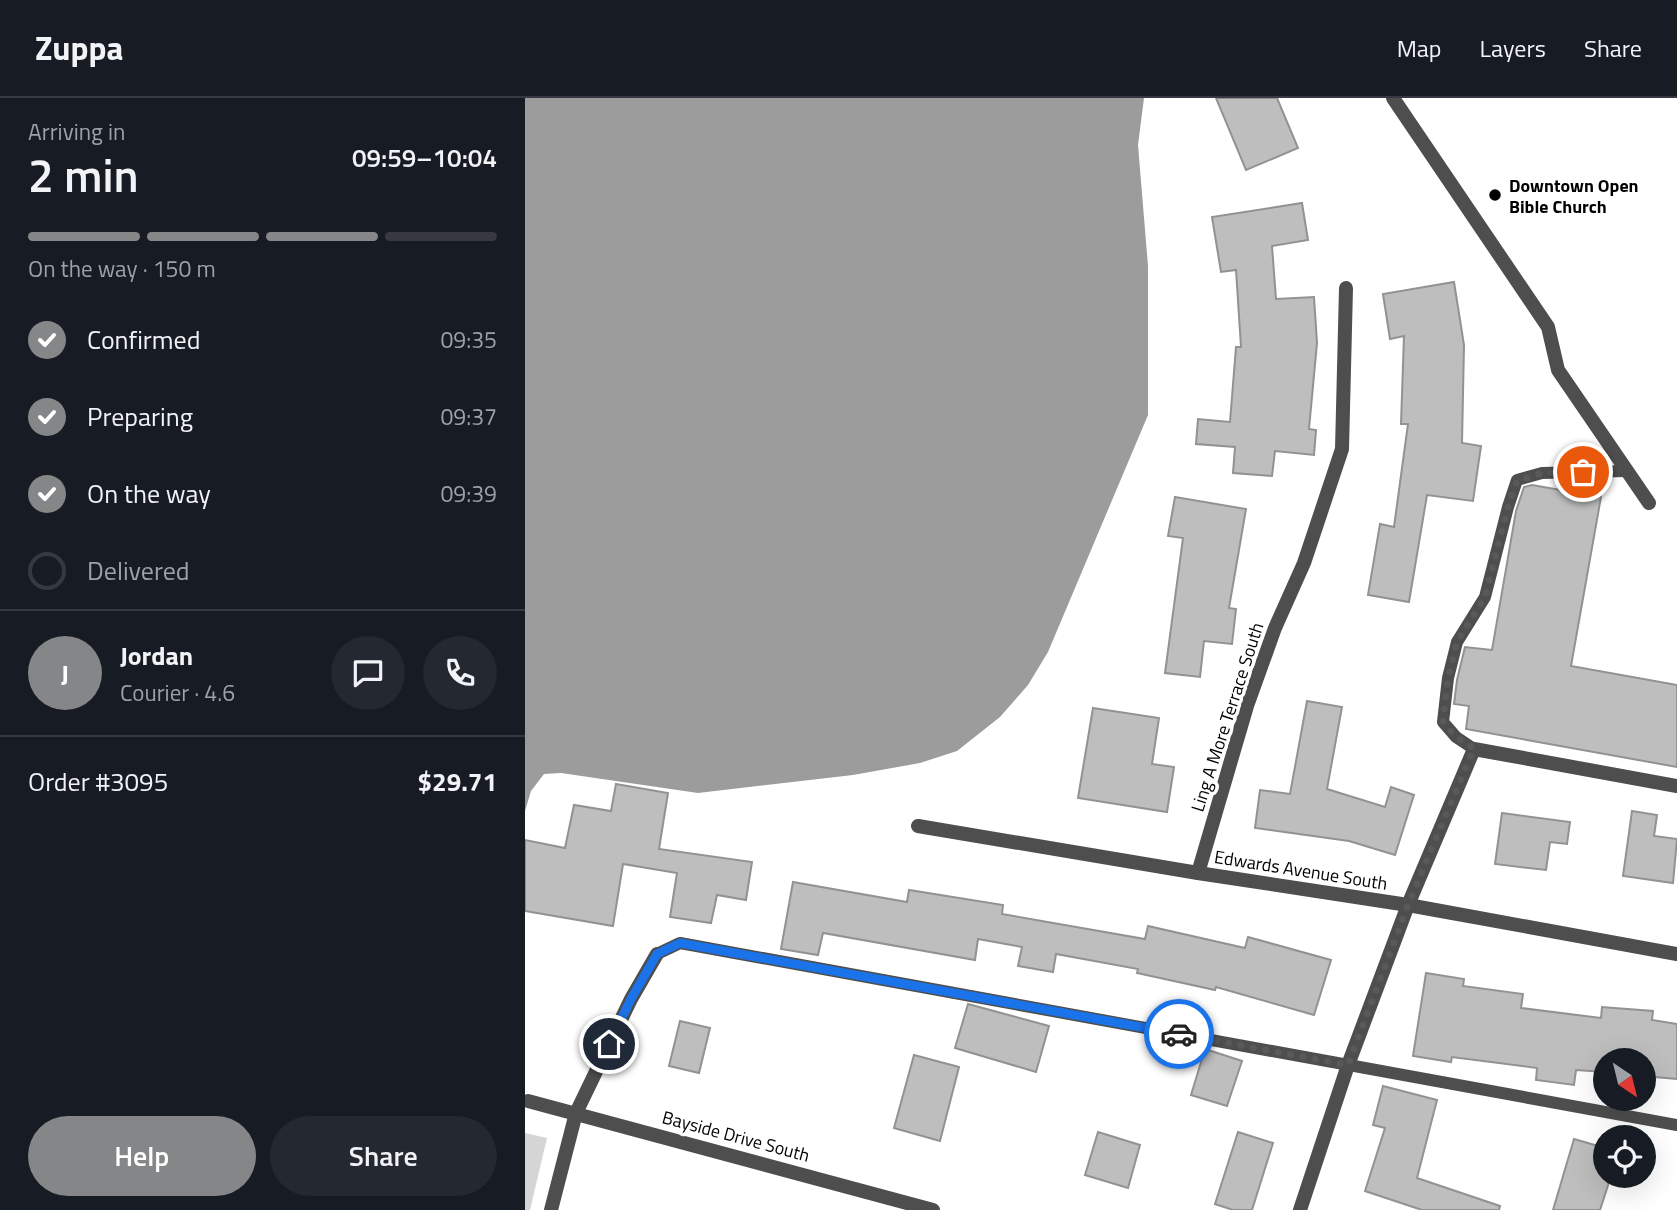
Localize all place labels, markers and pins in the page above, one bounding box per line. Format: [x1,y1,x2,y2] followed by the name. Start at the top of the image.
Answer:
[1509,172,1639,220] place label: Downtown Open Bible Church
[1487,187,1503,203] marker: Downtown Open Bible Church
[1553,442,1613,502] pin
[579,1014,639,1074] pin

